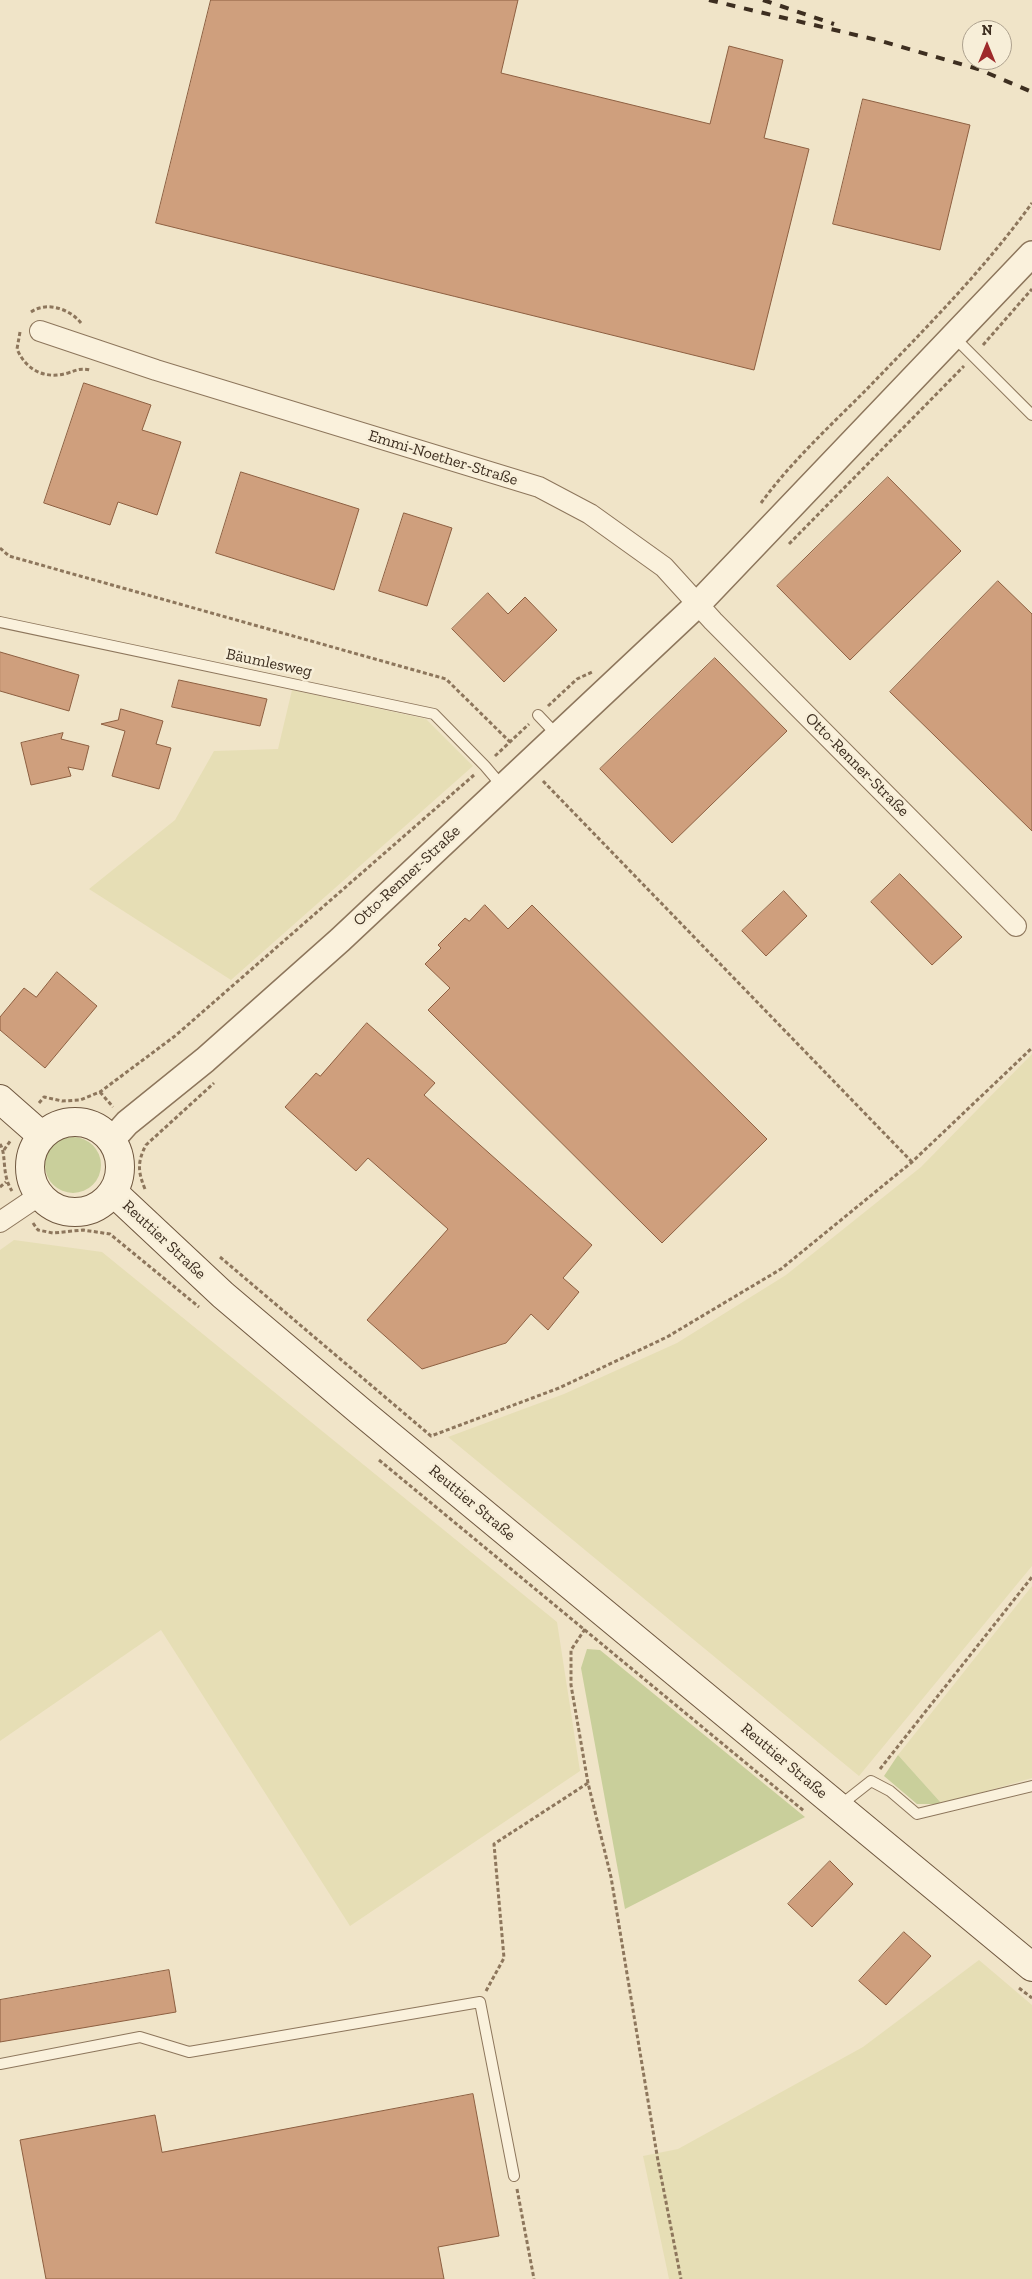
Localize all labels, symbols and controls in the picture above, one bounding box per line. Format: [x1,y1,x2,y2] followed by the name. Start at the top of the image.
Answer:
[962,20,1012,70] north arrow
[982,22,992,39] text: N
[366,426,520,490] street label: Emmi-Noether-Straße
[224,645,314,681] street label: Bäumlesweg
[801,709,913,821] street label: Otto-Renner-Straße
[350,822,464,930] street label: Otto-Renner-Straße
[118,1196,210,1284] street label: Reuttier Straße
[425,1461,519,1545] street label: Reuttier Straße
[737,1719,831,1803] street label: Reuttier Straße

